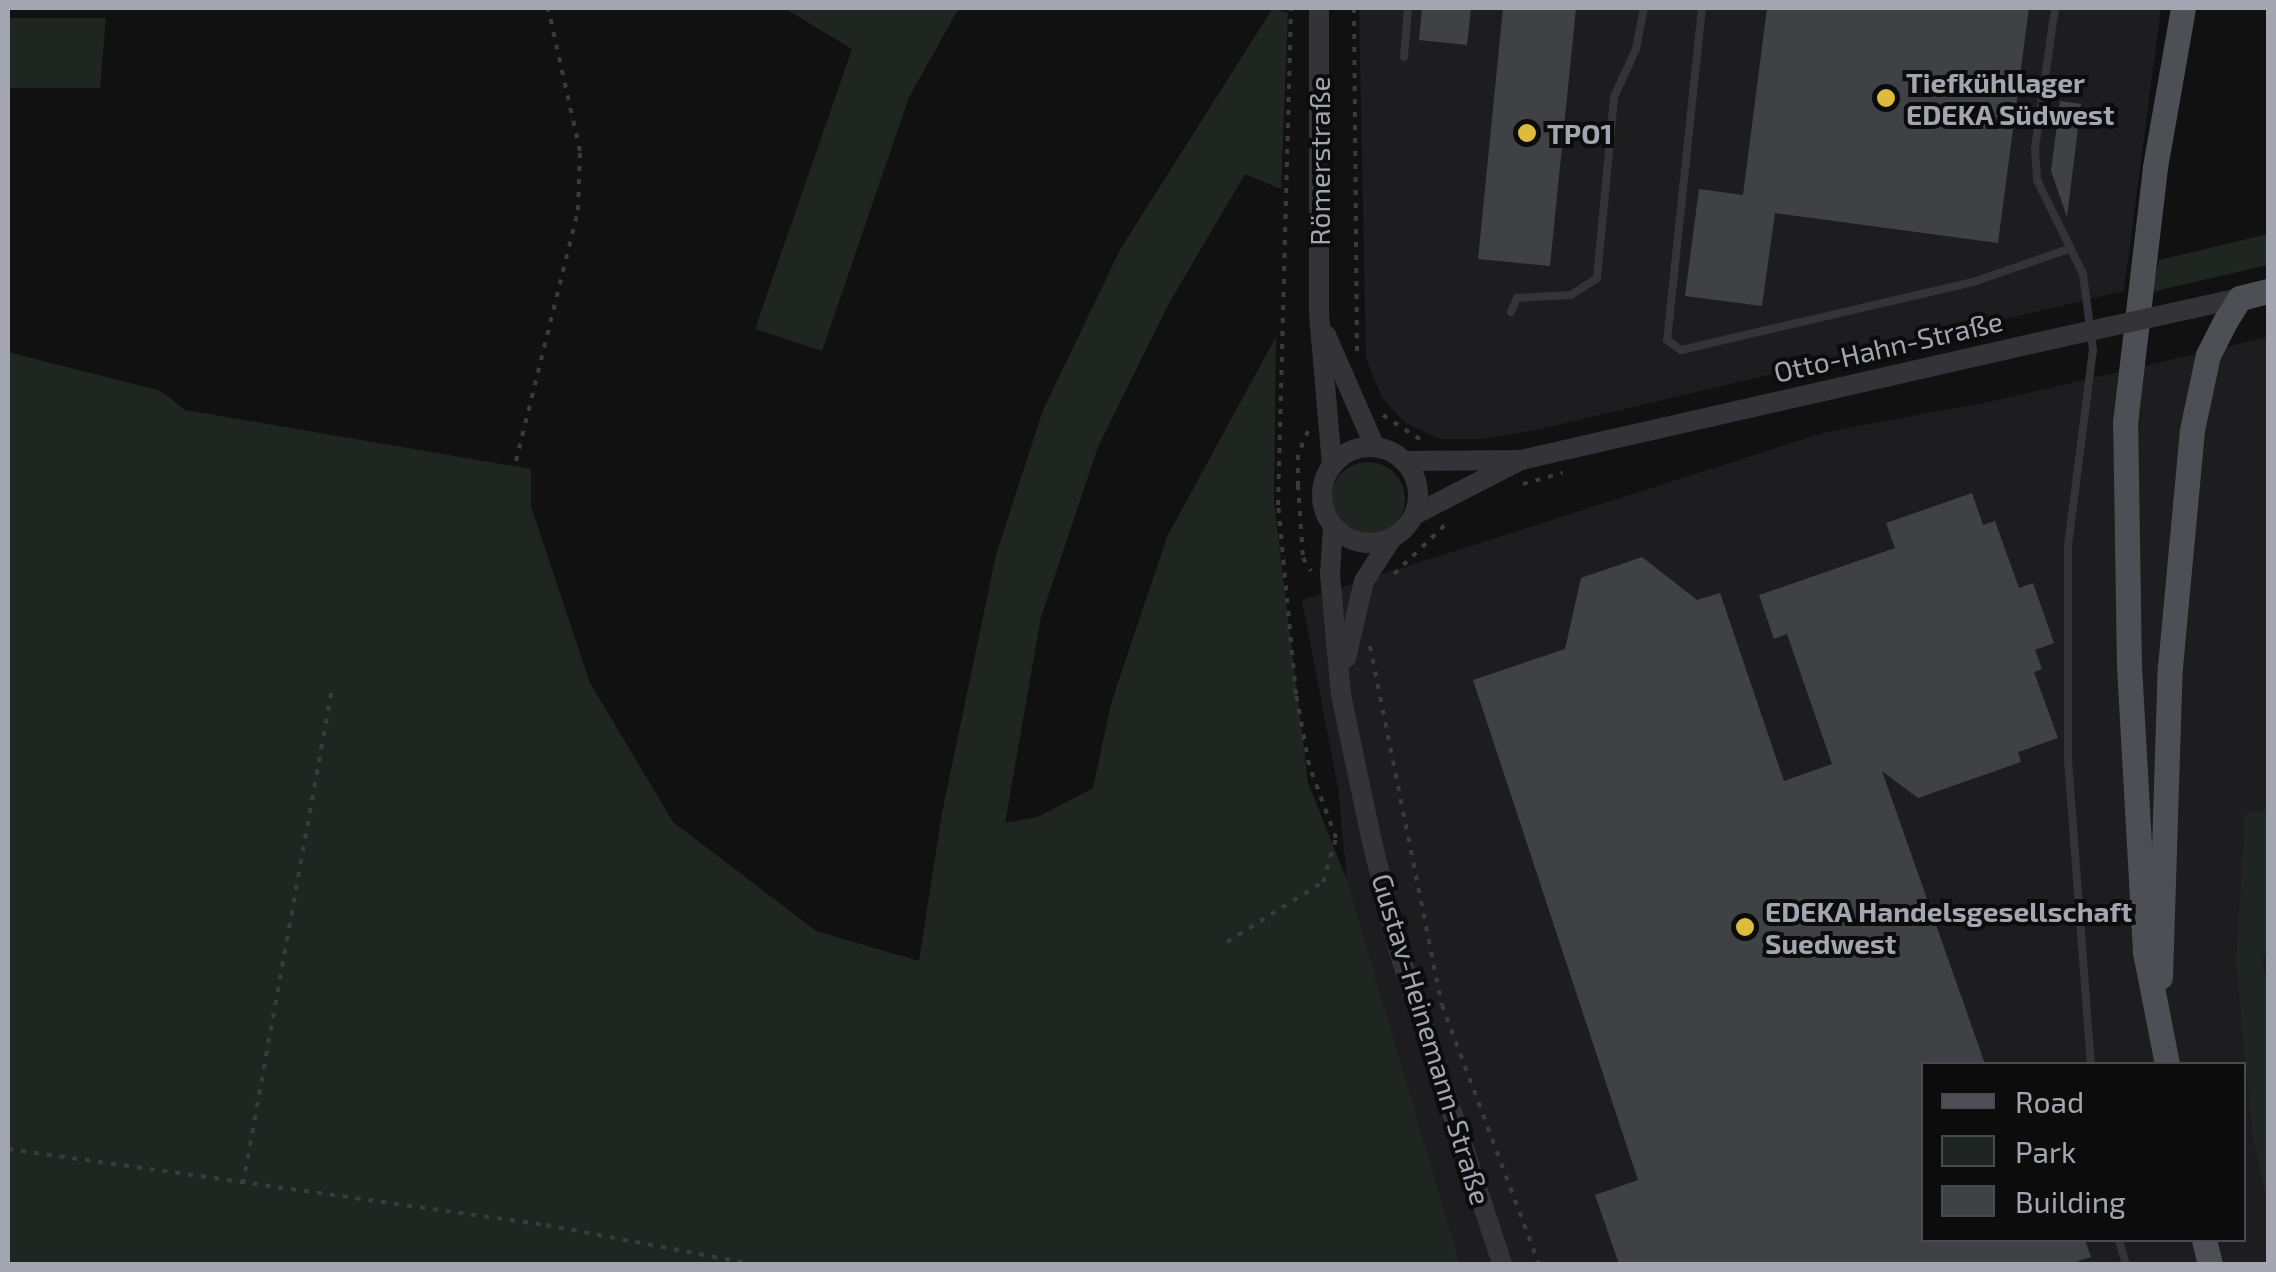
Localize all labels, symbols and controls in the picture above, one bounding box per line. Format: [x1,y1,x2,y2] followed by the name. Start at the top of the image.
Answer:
[1906,65,2115,131] place label: Tiefkühllager EDEKA Südwest
[1302,76,1336,246] street label: Römerstraße
[1875,87,1897,109] marker: Tiefkühllager EDEKA Südwest
[1547,116,1613,150] place label: TPO1
[1516,122,1538,144] marker: TPO1
[1770,303,2006,389] street label: Otto-Hahn-Straße
[1366,869,1498,1209] street label: Gustav-Heinemann-Straße
[1765,894,2133,960] place label: EDEKA Handelsgesellschaft Suedwest
[1734,916,1756,938] marker: EDEKA Handelsgesellschaft Suedwest
[1921,1062,2246,1242] legend
[2015,1083,2084,1119] text: Road
[2015,1133,2076,1169] text: Park
[2015,1183,2126,1219] text: Building

